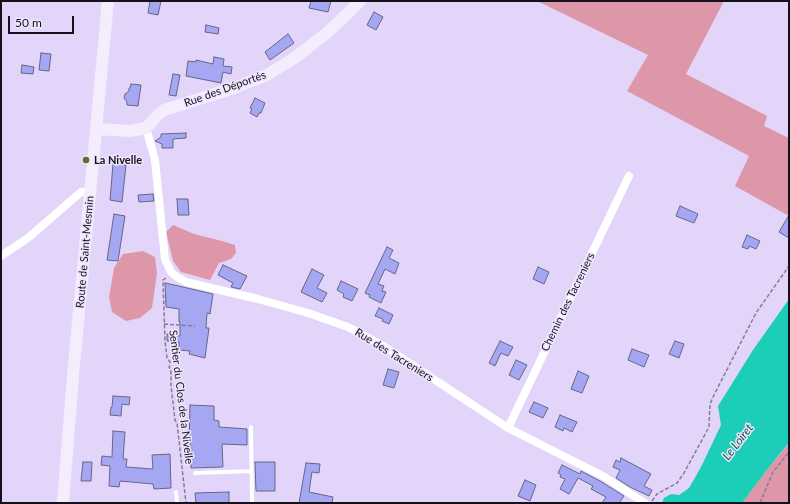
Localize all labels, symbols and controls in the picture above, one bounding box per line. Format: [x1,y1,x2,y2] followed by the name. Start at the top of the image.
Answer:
[10,8,76,34] scale bar
[15,15,42,30] text: 50 m
[182,68,268,110] street label: Rue des Déportés
[94,153,142,167] place label: La Nivelle
[81,155,91,165] marker: La Nivelle
[74,195,96,309] street label: Route de Saint-Mesmin
[538,250,598,354] street label: Chemin des Tacreniers
[352,326,436,384] street label: Rue des Tacreniers
[166,329,196,465] street label: Sentier du Clos de la Nivelle
[719,421,757,463] water label: Le Loiret

